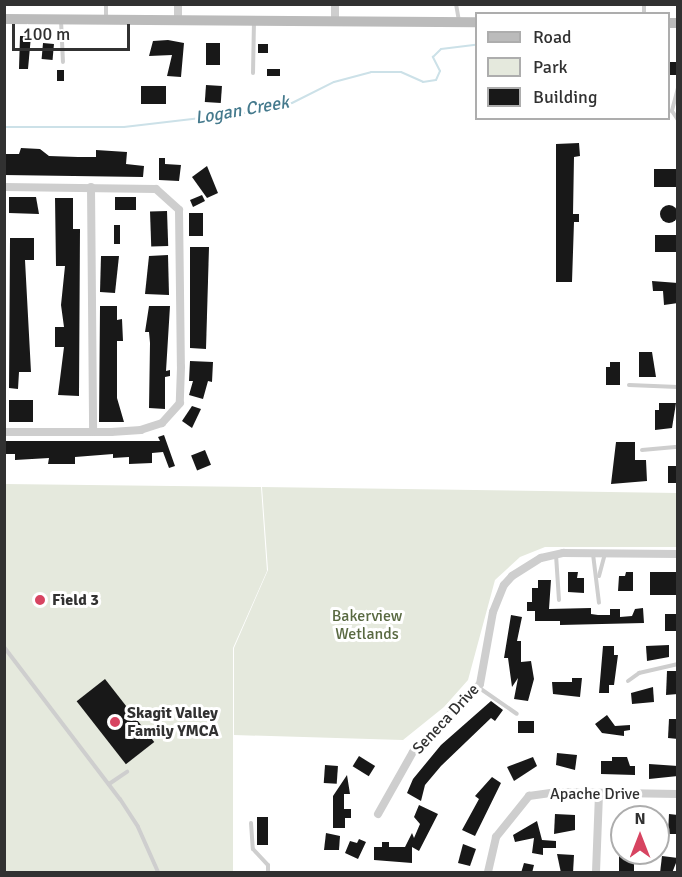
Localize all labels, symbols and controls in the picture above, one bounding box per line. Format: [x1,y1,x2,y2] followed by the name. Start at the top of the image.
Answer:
[15,12,134,50] scale bar
[475,12,670,120] legend
[23,23,70,45] text: 100 m
[533,26,572,48] text: Road
[533,56,568,78] text: Park
[533,86,597,108] text: Building
[193,91,291,129] water label: Logan Creek
[52,590,99,610] place label: Field 3
[33,593,47,607] marker: Field 3
[332,606,402,644] park label: Bakerview Wetlands
[409,680,483,758] street label: Seneca Drive
[127,703,219,741] place label: Skagit Valley Family YMCA
[108,715,122,729] marker: Skagit Valley Family YMCA
[550,784,640,804] street label: Apache Drive
[610,805,670,865] north arrow
[634,809,646,829] text: N

